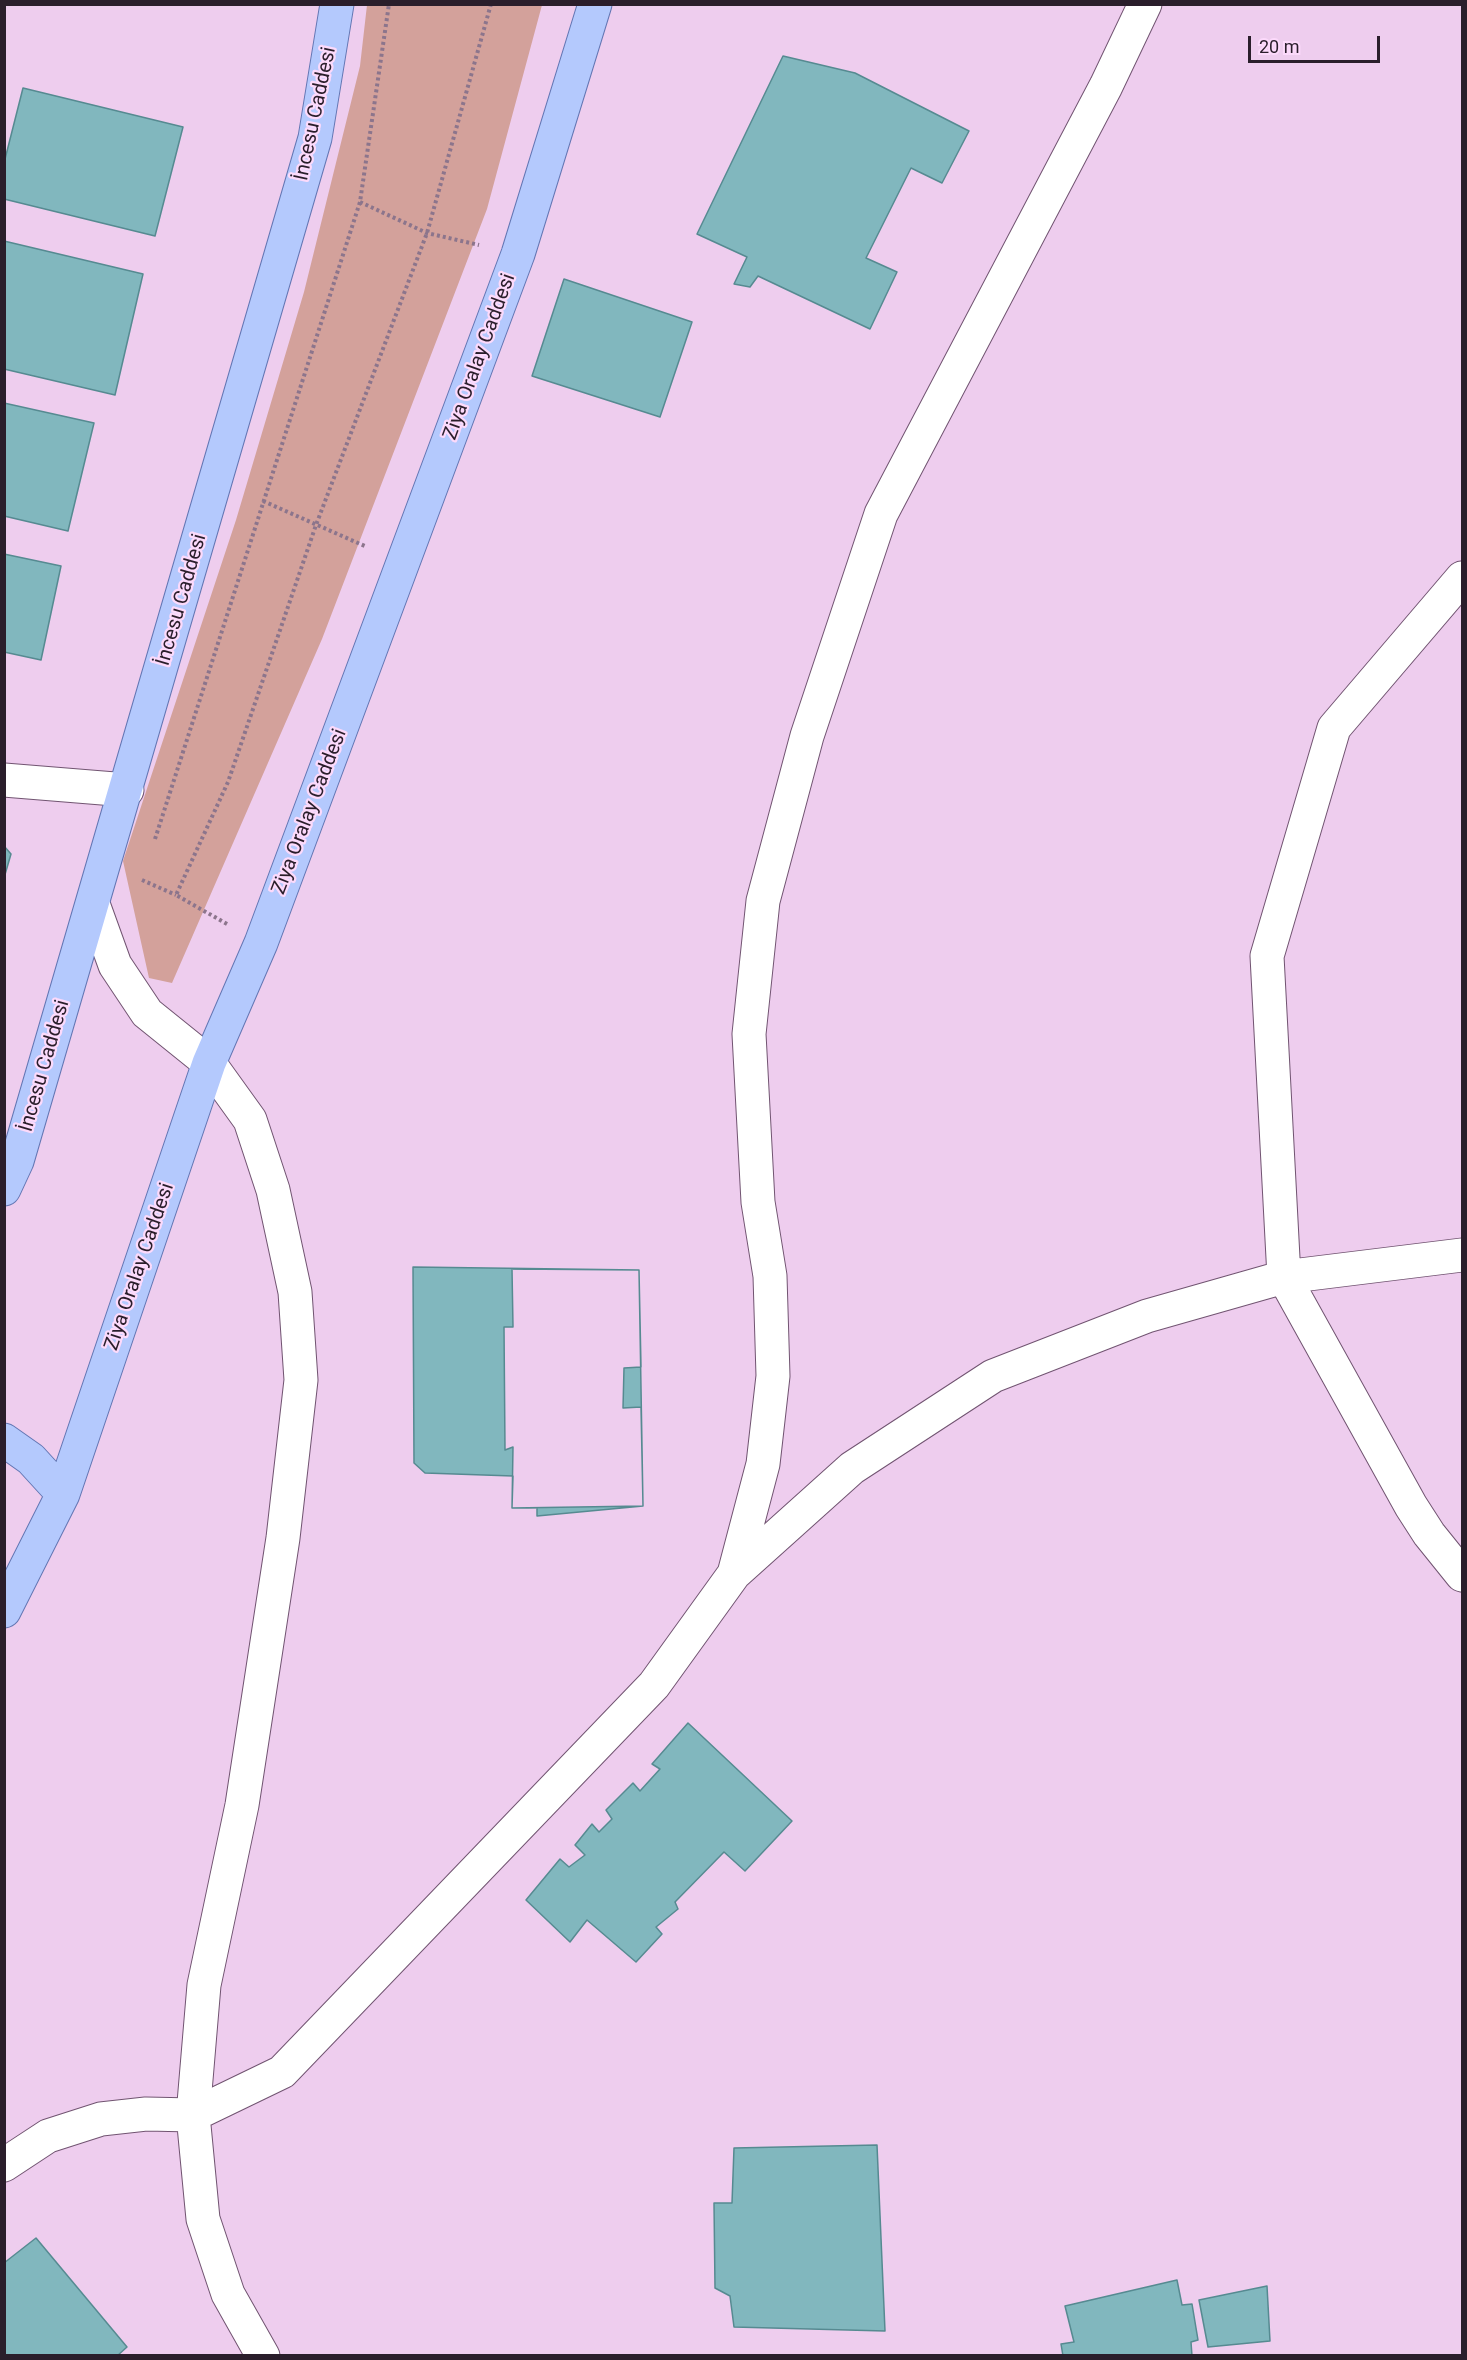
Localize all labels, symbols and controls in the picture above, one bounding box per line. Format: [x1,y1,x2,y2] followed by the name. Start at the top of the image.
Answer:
[1251,24,1383,62] scale bar
[1259,36,1299,57] text: 20 m
[290,45,342,183] street label: İncesu Caddesi
[439,271,521,443] street label: Ziya Oralay Caddesi
[152,531,212,669] street label: İncesu Caddesi
[267,726,353,898] street label: Ziya Oralay Caddesi
[15,997,75,1135] street label: İncesu Caddesi
[100,1180,180,1354] street label: Ziya Oralay Caddesi

